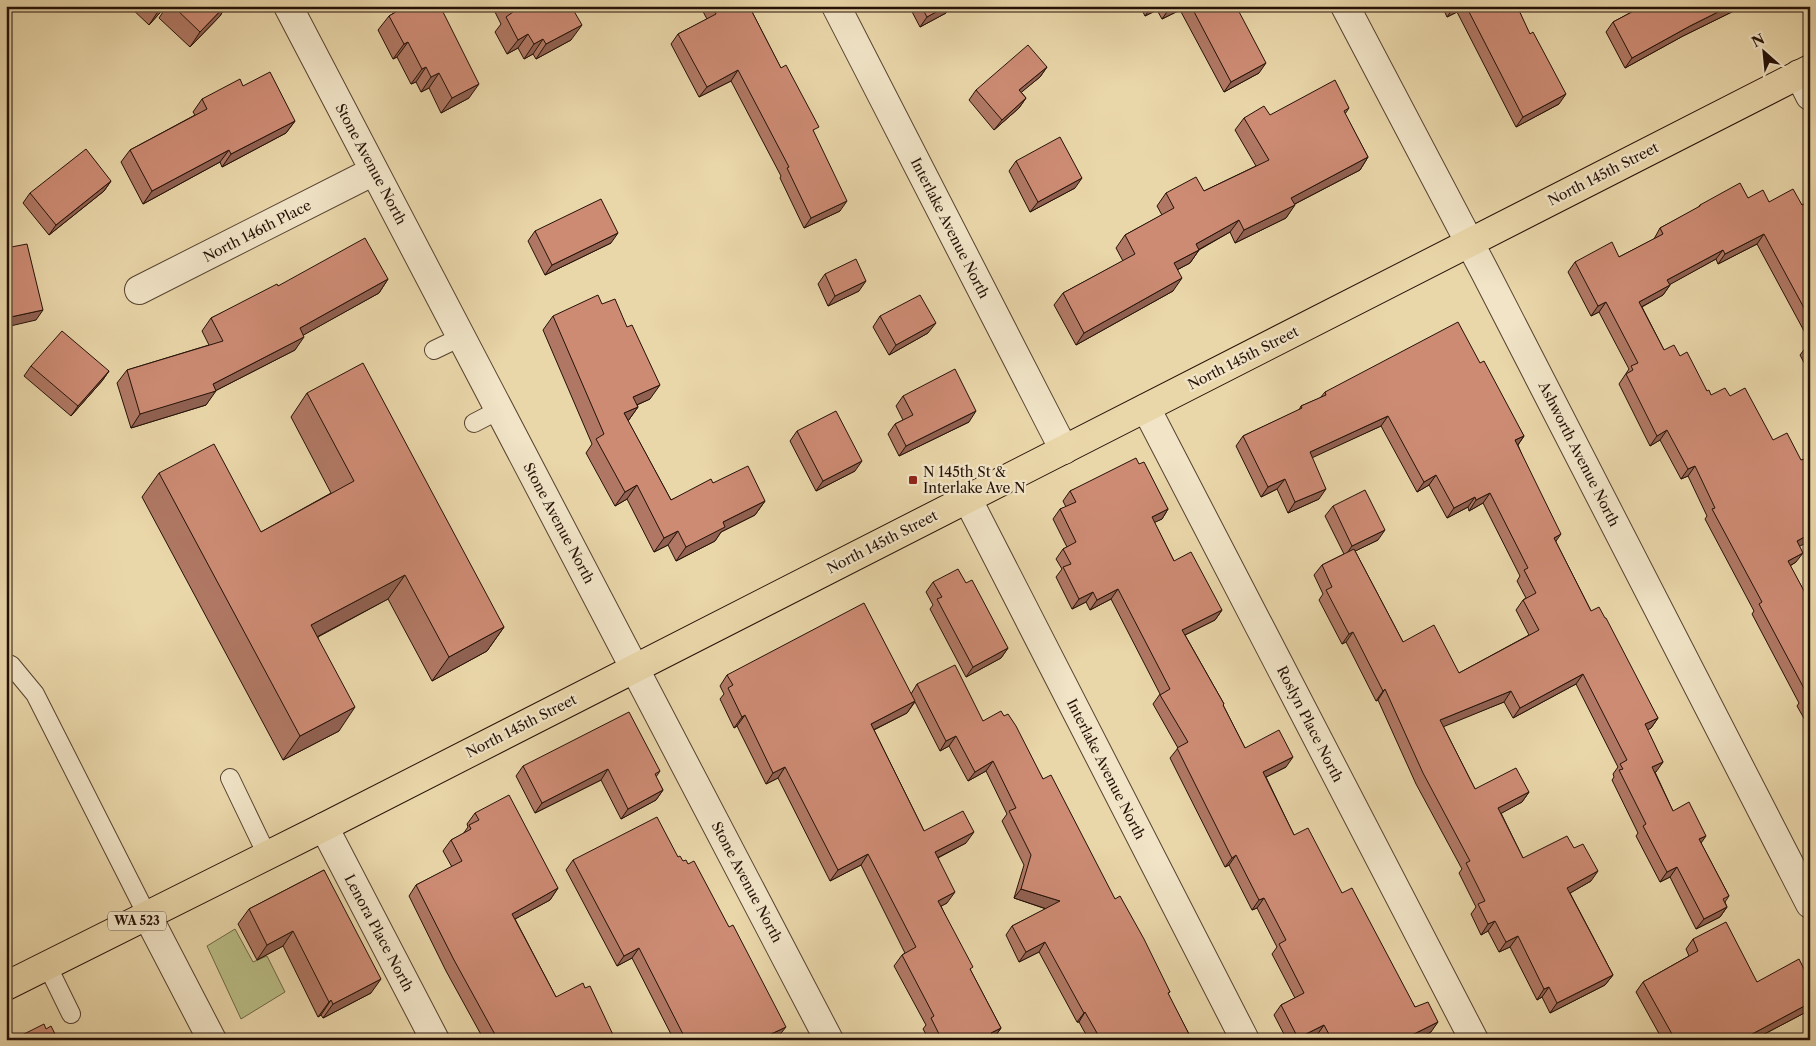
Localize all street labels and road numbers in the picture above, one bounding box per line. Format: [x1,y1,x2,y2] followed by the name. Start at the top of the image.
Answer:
[331,100,411,228] street label: Stone Avenue North
[1545,138,1661,210] street label: North 145th Street
[907,155,993,302] street label: Interlake Avenue North
[200,196,314,266] street label: North 146th Place
[1185,322,1301,394] street label: North 145th Street
[1534,378,1624,530] street label: Ashworth Avenue North
[519,459,599,587] street label: Stone Avenue North
[824,506,940,578] street label: North 145th Street
[1273,663,1347,785] street label: Roslyn Place North
[463,690,579,762] street label: North 145th Street
[1063,696,1149,843] street label: Interlake Avenue North
[707,818,787,946] street label: Stone Avenue North
[340,871,418,995] street label: Lenora Place North
[108,911,166,930] road number: WA 523

